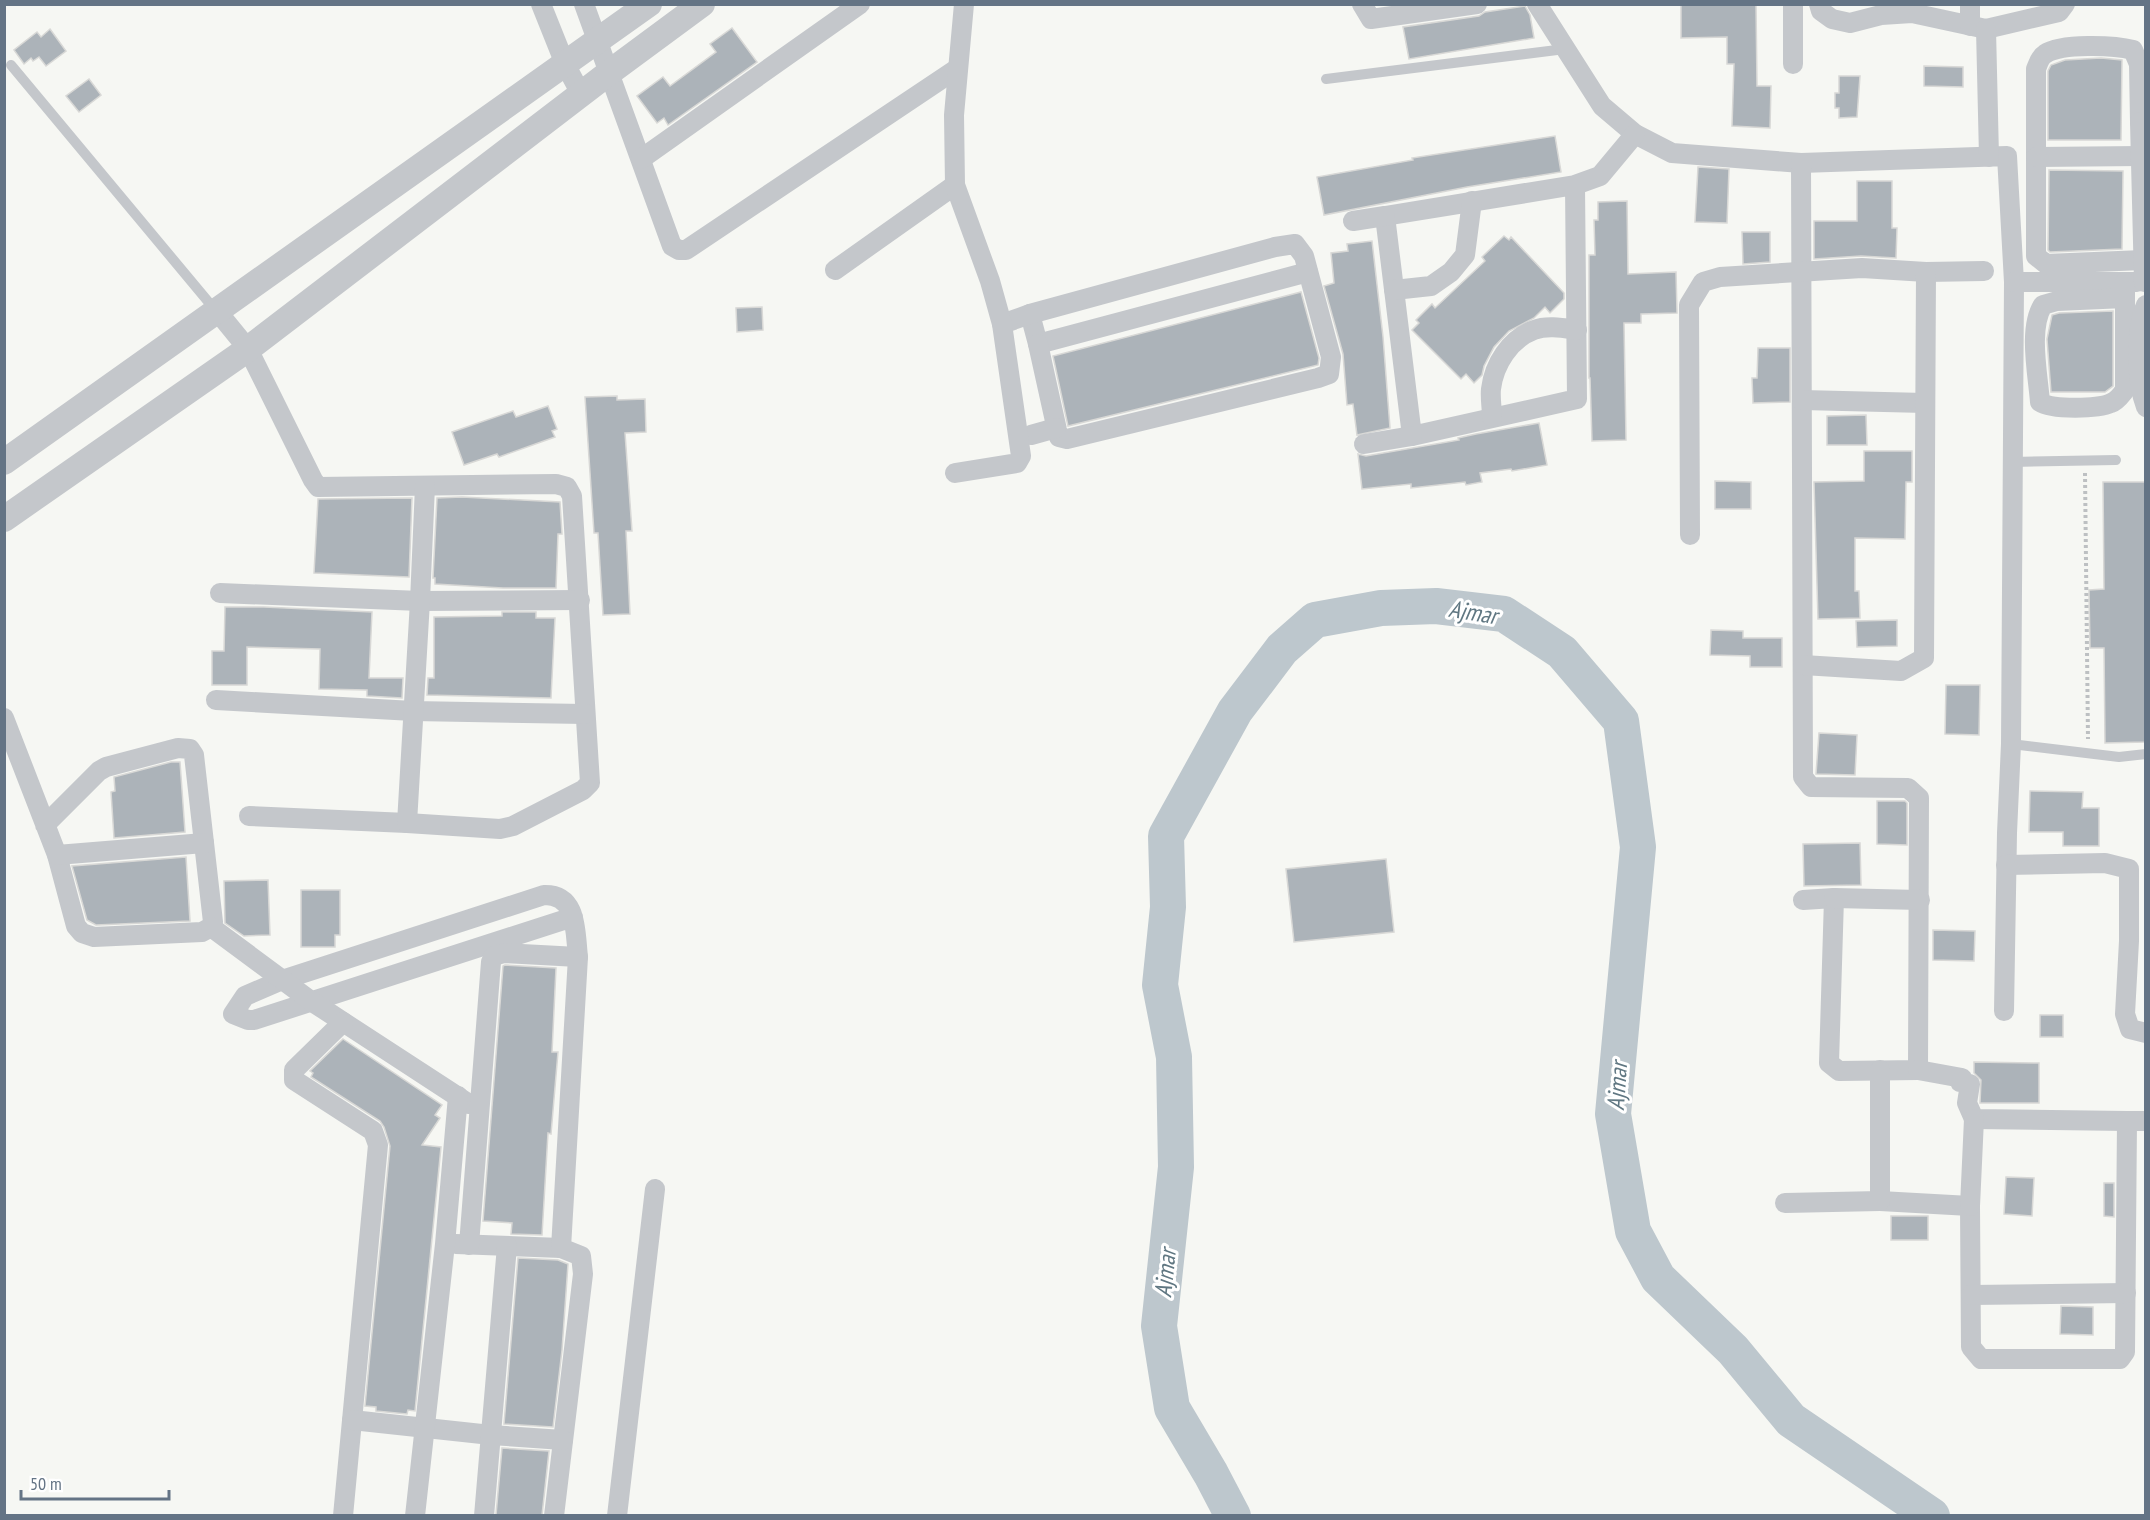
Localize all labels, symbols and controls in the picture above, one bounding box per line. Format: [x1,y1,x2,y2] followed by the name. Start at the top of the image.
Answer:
[1447,593,1503,632] water label: Ajmar
[1600,1057,1634,1111] water label: Ajmar
[1147,1244,1183,1299] water label: Ajmar
[21,1463,170,1501] scale bar
[30,1472,62,1495] text: 50 m

